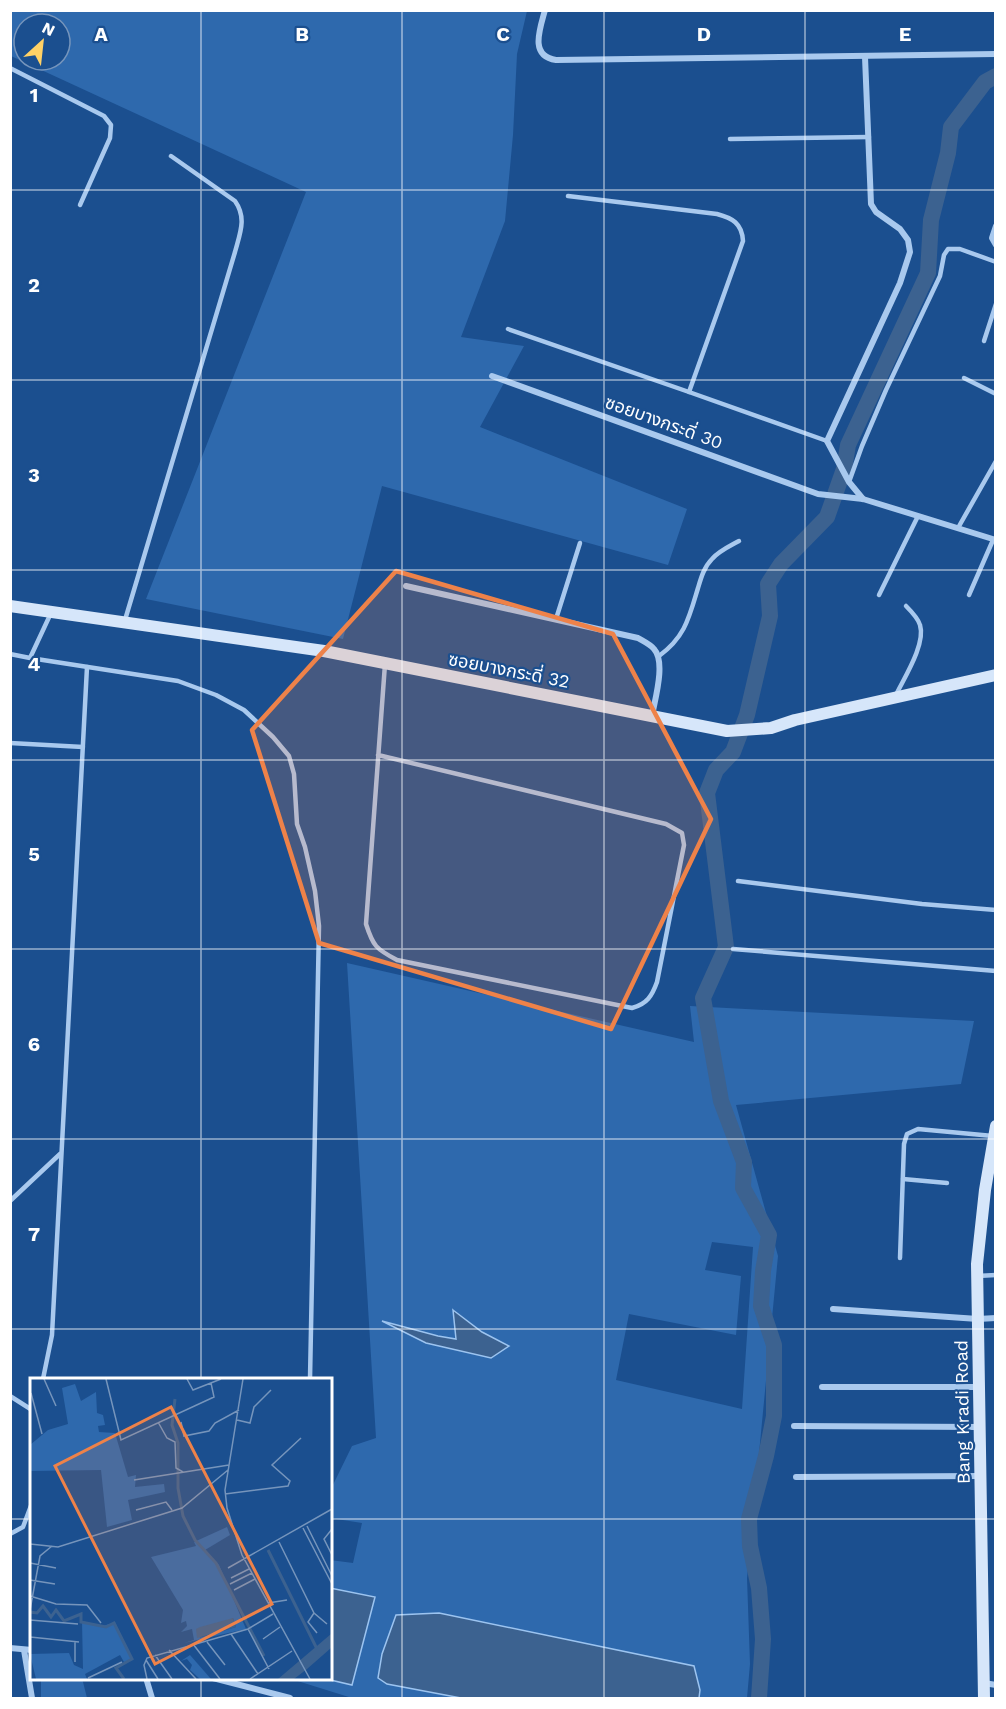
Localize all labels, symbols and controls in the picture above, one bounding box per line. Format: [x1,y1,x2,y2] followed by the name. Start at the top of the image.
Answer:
[12,12,72,72] north arrow
[39,18,58,40] text: N
[94,22,108,46] text: A
[295,22,309,46] text: B
[496,22,510,46] text: C
[697,22,711,46] text: D
[899,22,911,46] text: E
[30,83,38,107] text: 1
[28,273,40,297] text: 2
[602,389,726,453] street label: ซอยบางกระดี่ 30
[28,463,40,487] text: 3
[447,646,572,692] street label: ซอยบางกระดี่ 32
[28,652,41,676] text: 4
[28,842,40,866] text: 5
[28,1032,40,1056] text: 6
[28,1222,40,1246] text: 7
[950,1340,974,1484] street label: Bang Kradi Road
[30,1378,332,1679] inset map

